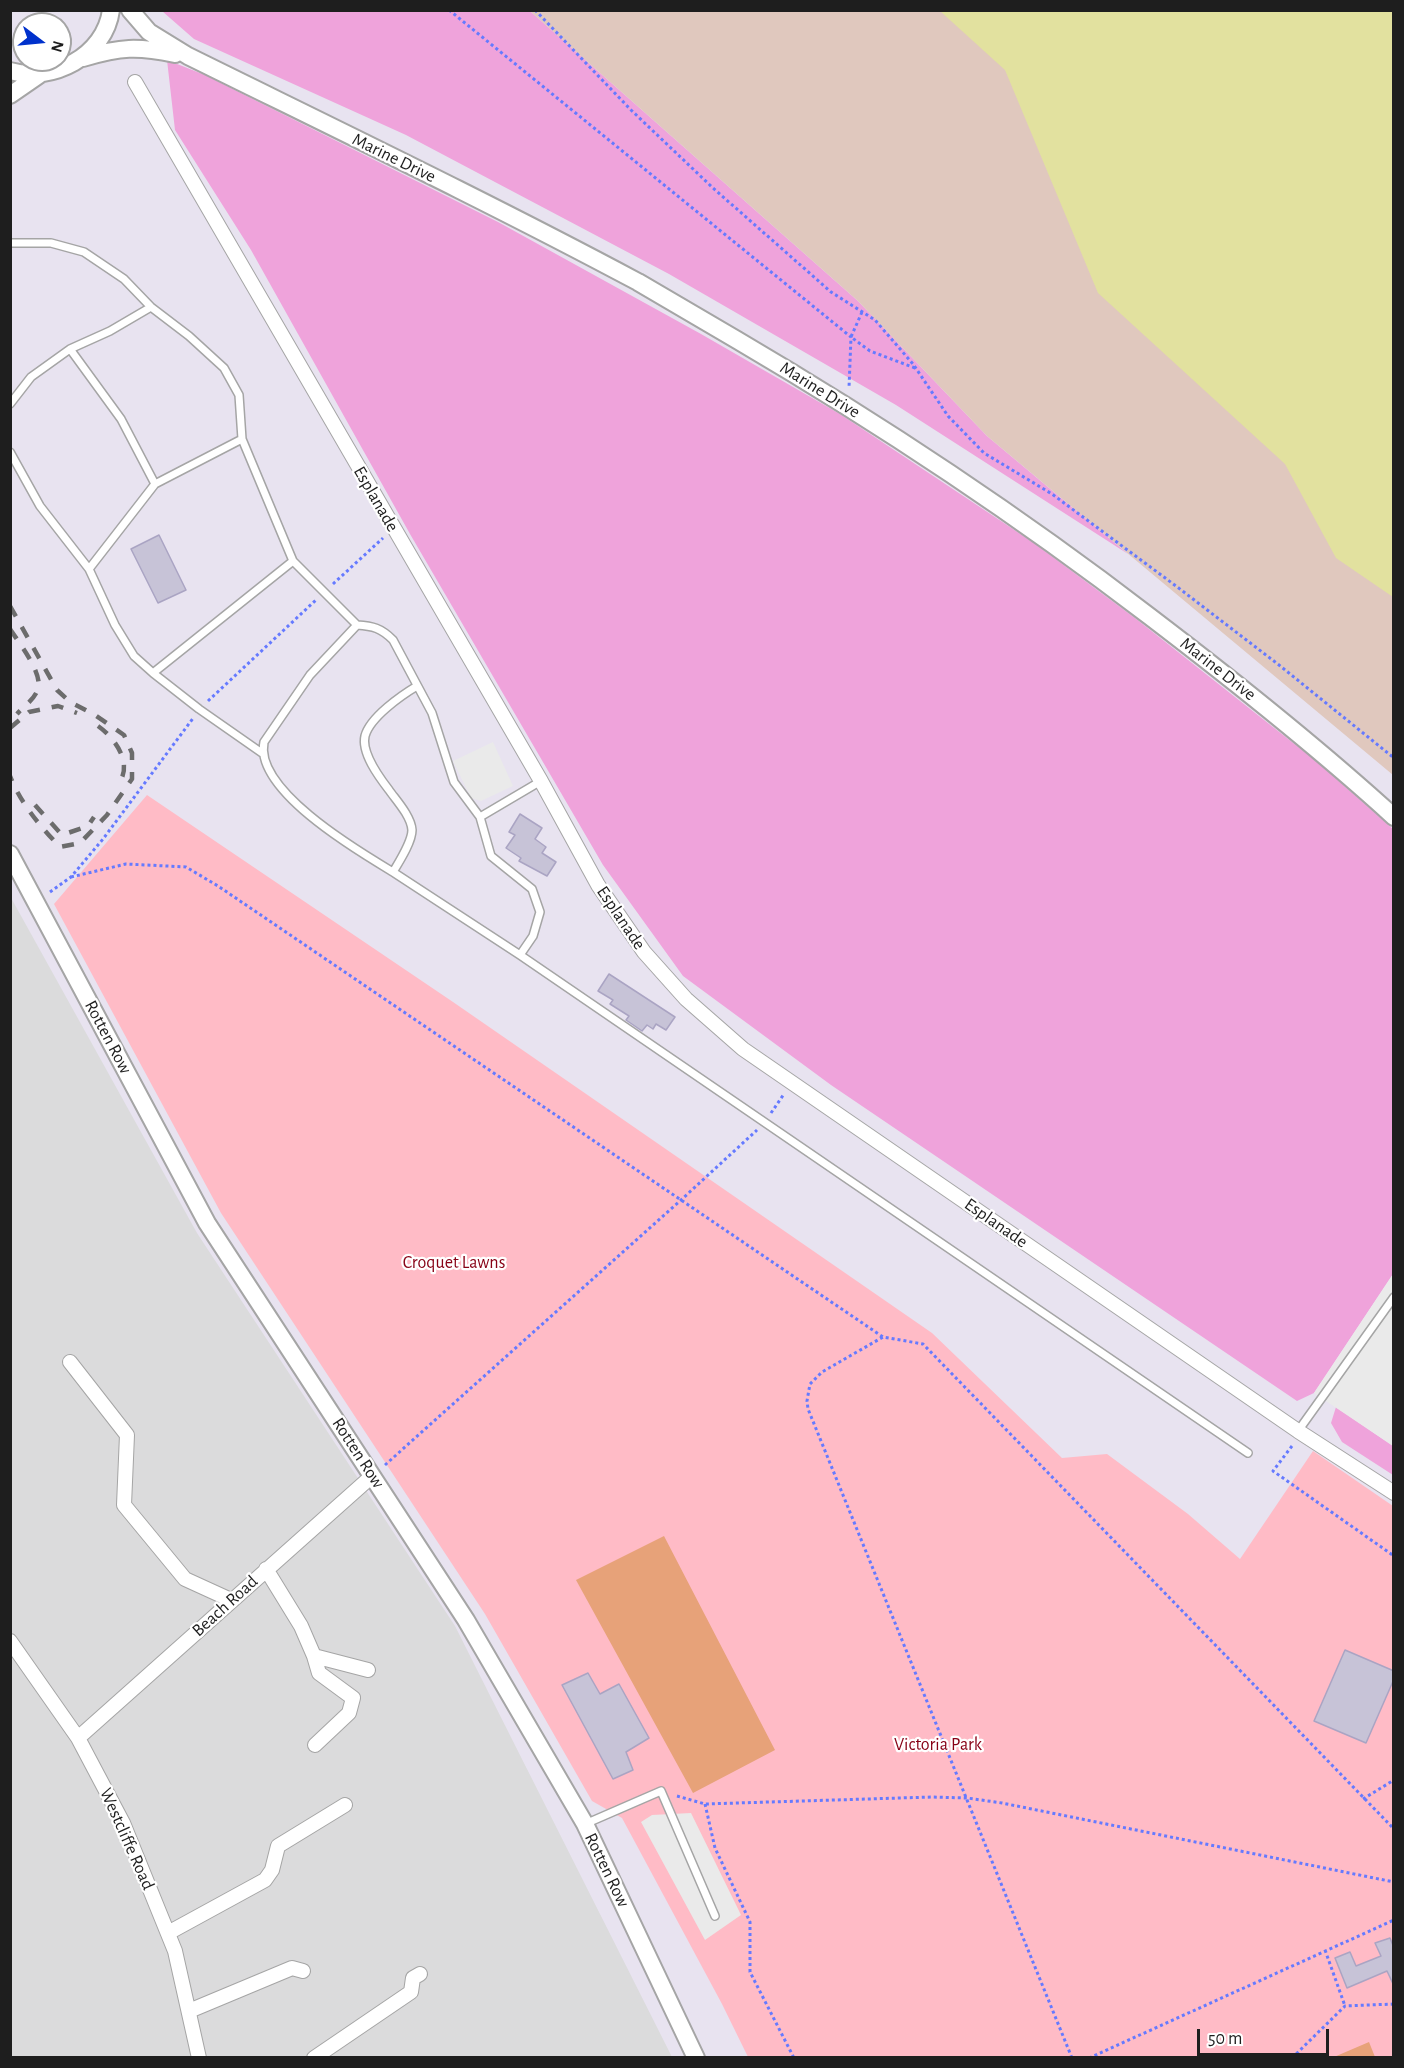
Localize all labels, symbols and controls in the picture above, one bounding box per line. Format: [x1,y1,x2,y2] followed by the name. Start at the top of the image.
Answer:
[12,12,72,72] north arrow
[48,39,67,54] text: N
[349,128,439,188] street label: Marine Drive
[776,357,864,423] street label: Marine Drive
[349,462,403,536] street label: Esplanade
[1176,633,1260,705] street label: Marine Drive
[592,882,650,954] street label: Esplanade
[80,997,136,1077] street label: Rotten Row
[960,1193,1032,1253] street label: Esplanade
[403,1252,505,1274] park label: Croquet Lawns
[327,1414,389,1492] street label: Rotten Row
[188,1571,262,1641] street label: Beach Road
[894,1734,982,1756] park label: Victoria Park
[95,1785,159,1893] street label: Westcliffe Road
[580,1829,634,1911] street label: Rotten Row
[1200,2017,1332,2055] scale bar
[1208,2030,1242,2048] text: 50 m

